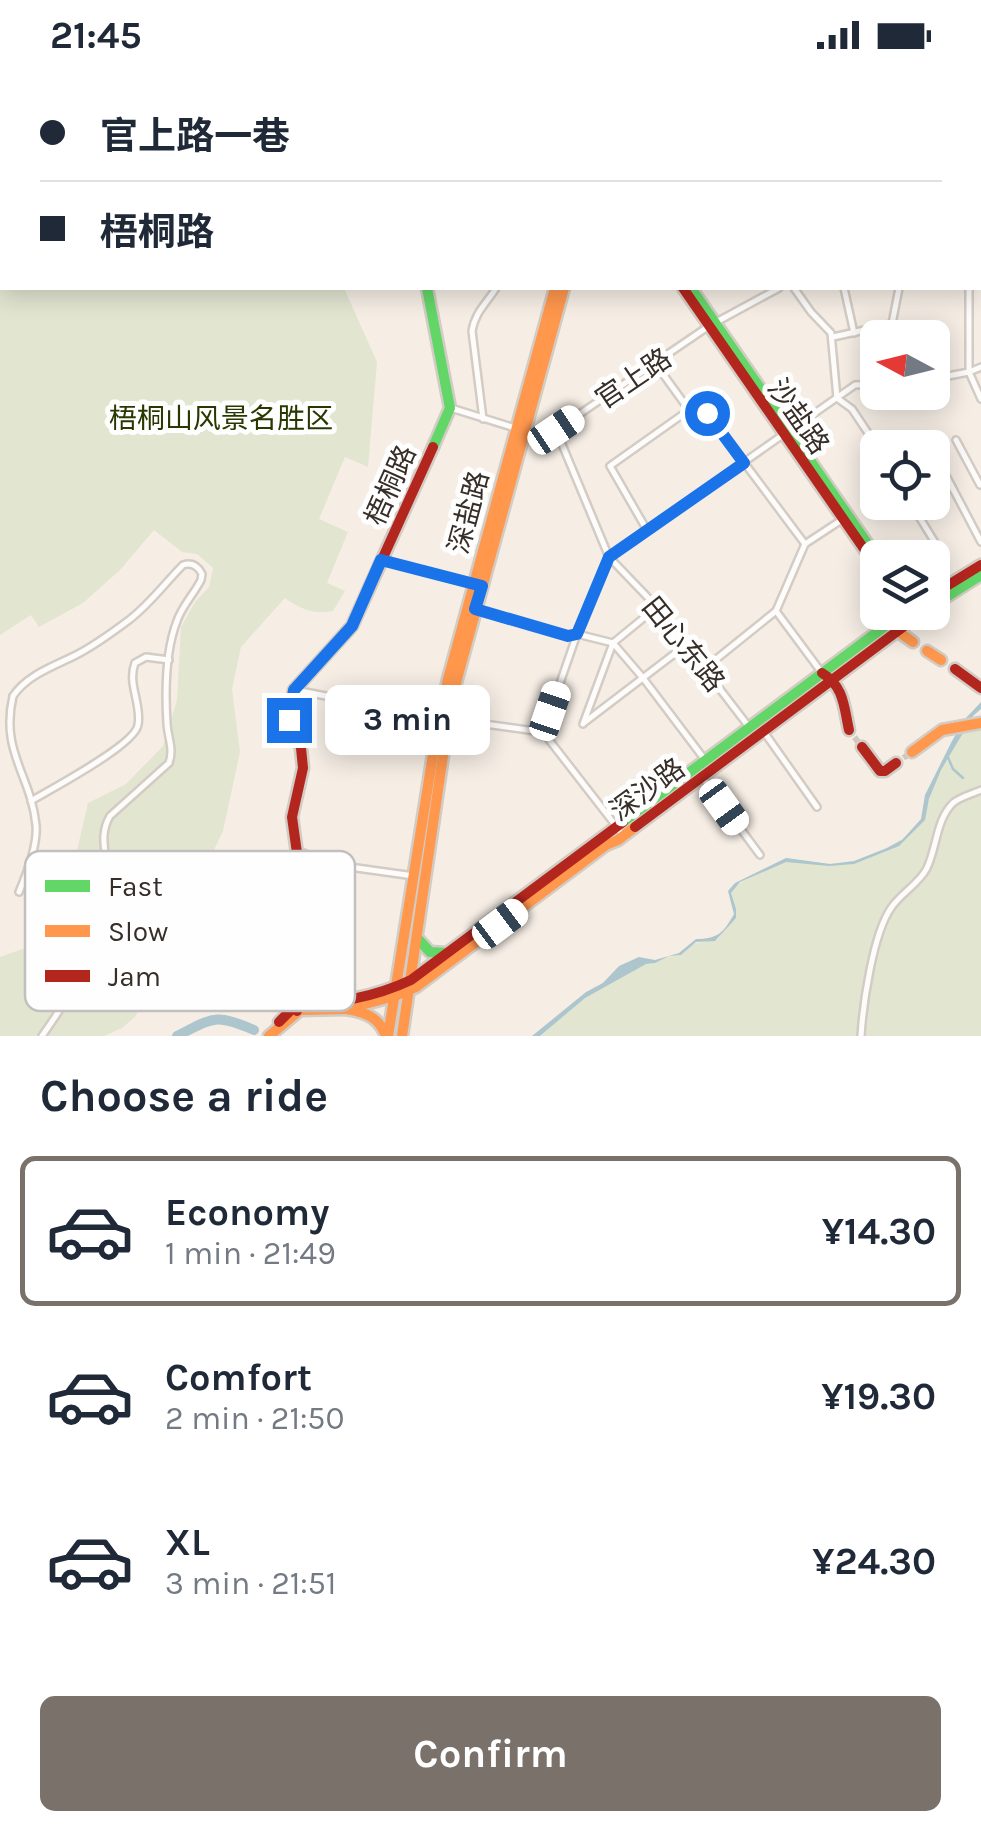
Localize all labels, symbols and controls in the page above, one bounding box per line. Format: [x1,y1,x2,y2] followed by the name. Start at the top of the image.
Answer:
[50,13,142,58] text: 21:45
[100,114,290,159] text: 官上路一巷
[100,210,214,255] text: 梧桐路
[860,320,950,410] north arrow
[860,320,950,630] map controls
[589,341,677,416] street label: 官上路
[761,372,836,460] street label: 沙盐路
[685,391,730,436] route start
[523,401,589,459] car
[109,402,333,435] park label: 梧桐山风景名胜区
[860,430,950,520] button: locate
[358,440,423,530] street label: 梧桐路
[442,467,495,557] street label: 深盐路
[860,540,950,630] button: layers
[636,590,732,698] street label: 田心东路
[526,678,574,744] car
[324,685,489,755] callout: 3 min
[267,698,312,743] route end
[363,701,452,738] text: 3 min
[604,751,691,827] street label: 深沙路
[694,774,754,840] car
[25,851,355,1011] legend
[108,870,163,903] text: Fast
[467,894,533,954] car
[108,915,168,948] text: Slow
[108,960,161,993] text: Jam
[40,1070,328,1122] text: Choose a ride
[45,1186,135,1276] icon: car
[165,1190,329,1235] text: Economy
[822,1209,936,1254] text: ¥14.30
[165,1235,336,1272] text: 1 min · 21:49
[45,1351,135,1441] icon: car
[165,1355,312,1400] text: Comfort
[821,1374,936,1419] text: ¥19.30
[165,1400,344,1437] text: 2 min · 21:50
[45,1516,135,1606] icon: car
[165,1520,210,1565] text: XL
[812,1539,936,1584] text: ¥24.30
[165,1565,336,1602] text: 3 min · 21:51
[40,1696,941,1811] button: Confirm

